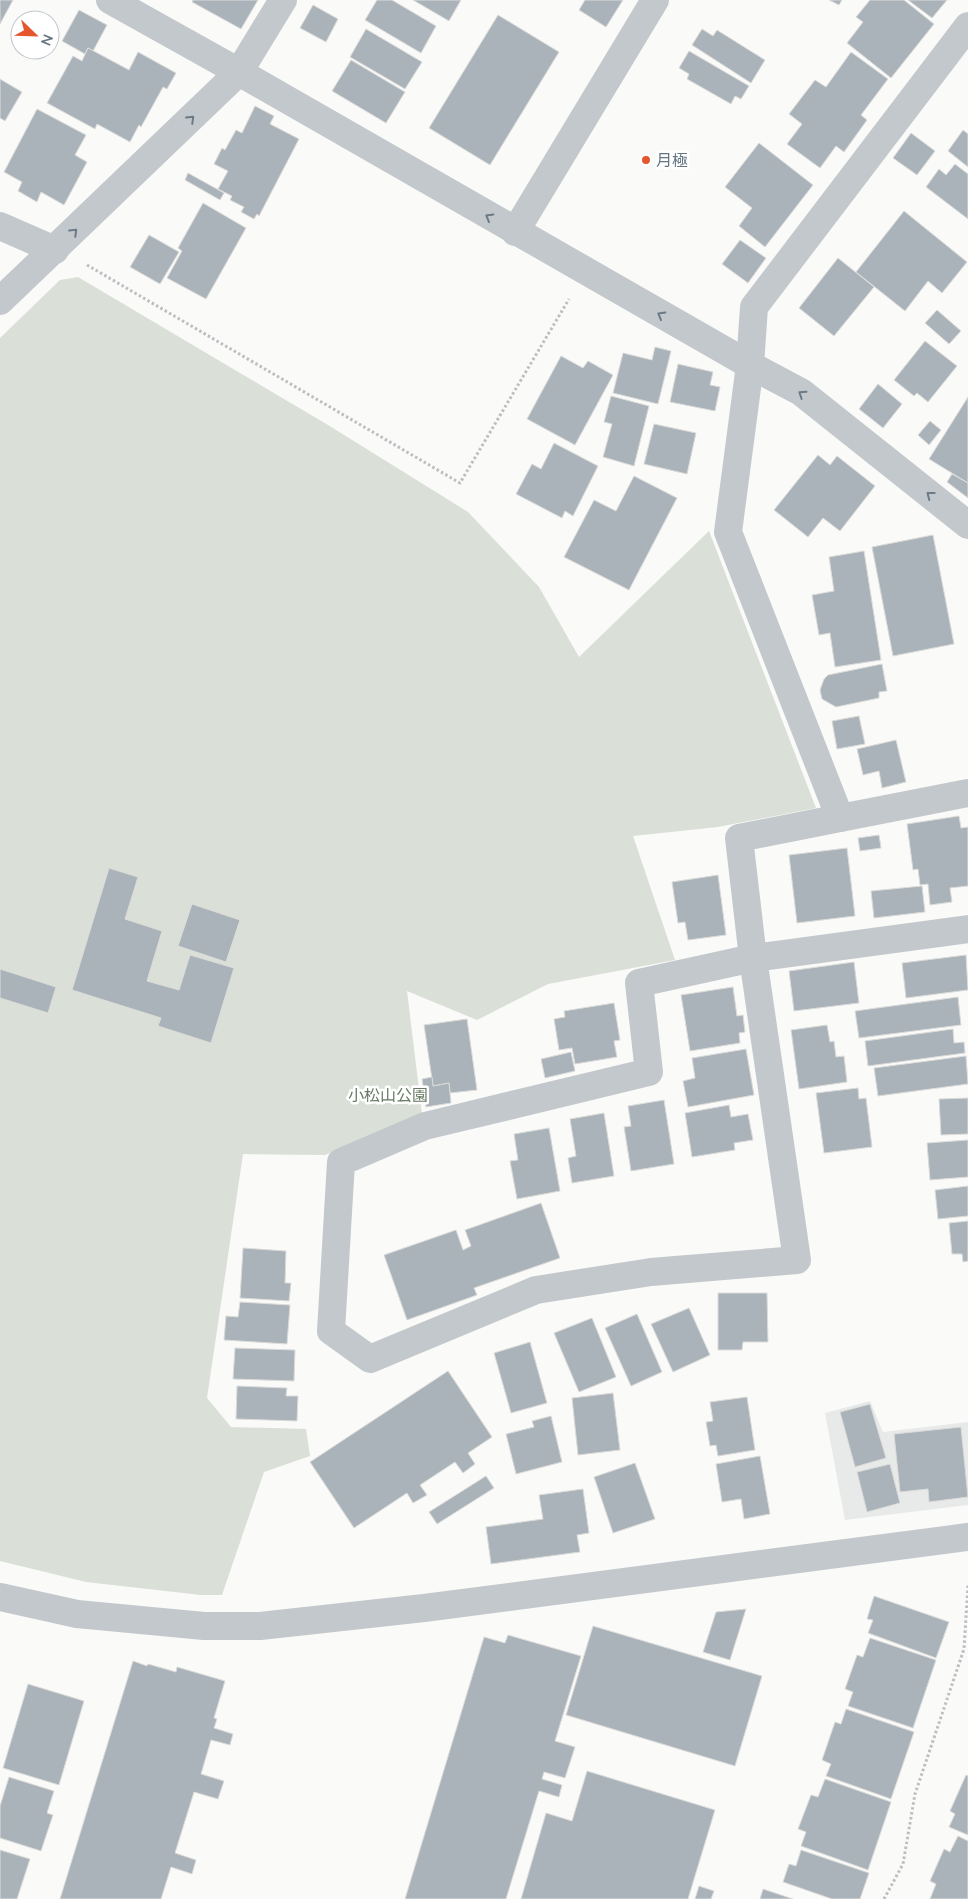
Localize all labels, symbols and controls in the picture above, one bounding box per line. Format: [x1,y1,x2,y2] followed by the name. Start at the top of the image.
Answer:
[10,10,60,60] north arrow
[36,31,57,48] text: N
[185,116,194,125] one-way arrow
[656,150,688,172] place label: 月極
[640,154,652,166] marker: 月極
[486,213,495,223] one-way arrow
[68,229,77,238] one-way arrow
[657,311,666,321] one-way arrow
[798,391,808,400] one-way arrow
[927,492,936,500] one-way arrow
[348,1085,428,1107] park label: 小松山公園

